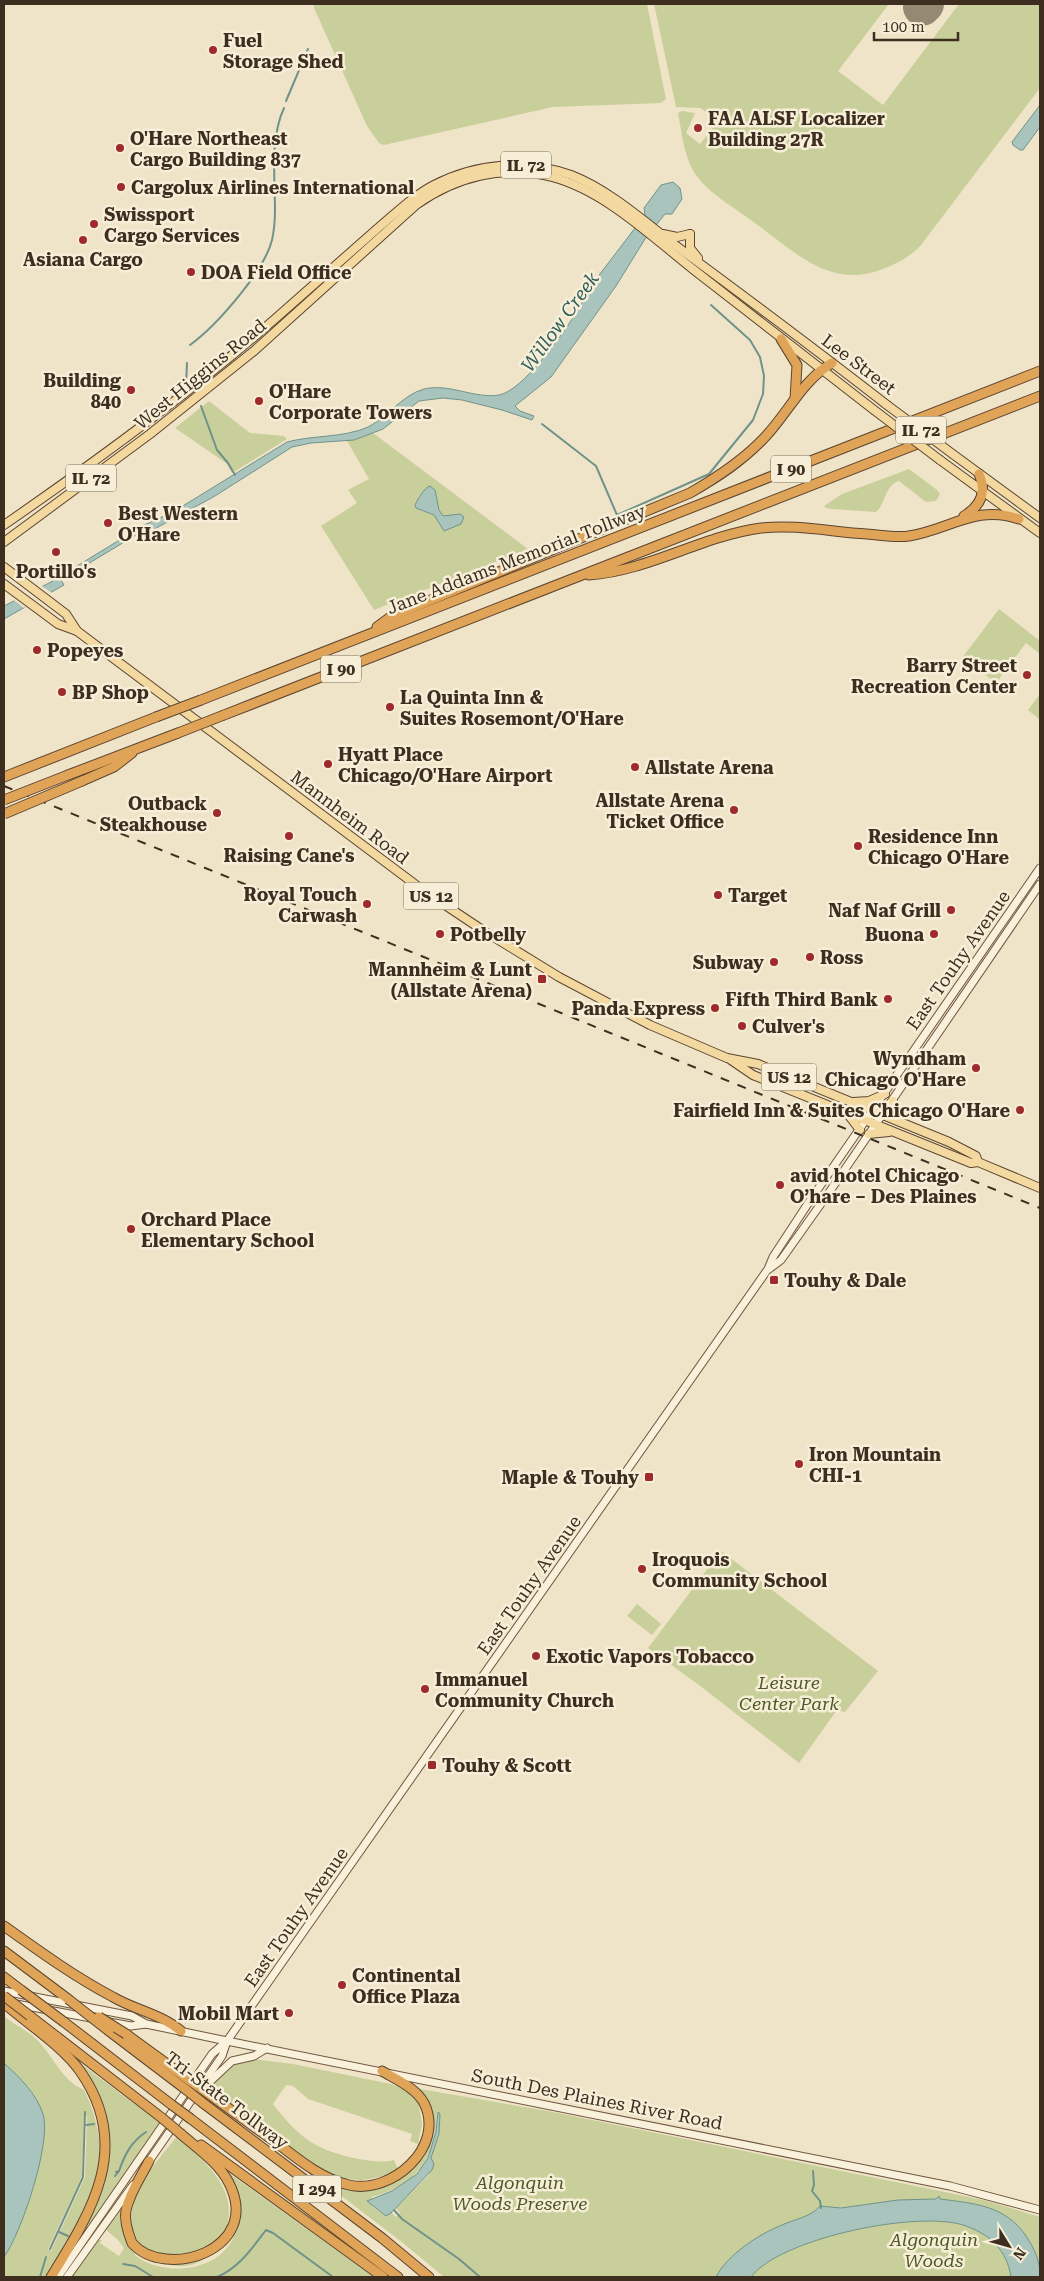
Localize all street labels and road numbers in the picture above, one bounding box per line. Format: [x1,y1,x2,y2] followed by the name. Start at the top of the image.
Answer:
[501,152,551,178] road number: IL 72
[130,314,270,434] street label: West Higgins Road
[818,329,900,399] street label: Lee Street
[896,416,946,444] road number: IL 72
[771,456,811,482] road number: I 90
[66,464,116,492] road number: IL 72
[384,500,649,618] street label: Jane Addams Memorial Tollway
[321,656,361,682] road number: I 90
[287,766,413,868] street label: Mannheim Road
[404,882,458,909] road number: US 12
[902,886,1014,1034] street label: East Touhy Avenue
[762,1064,816,1090] road number: US 12
[473,1511,585,1659] street label: East Touhy Avenue
[240,1843,352,1991] street label: East Touhy Avenue
[161,2047,293,2153] street label: Tri-State Tollway
[470,2064,725,2134] street label: South Des Plaines River Road
[293,2176,341,2202] road number: I 294

